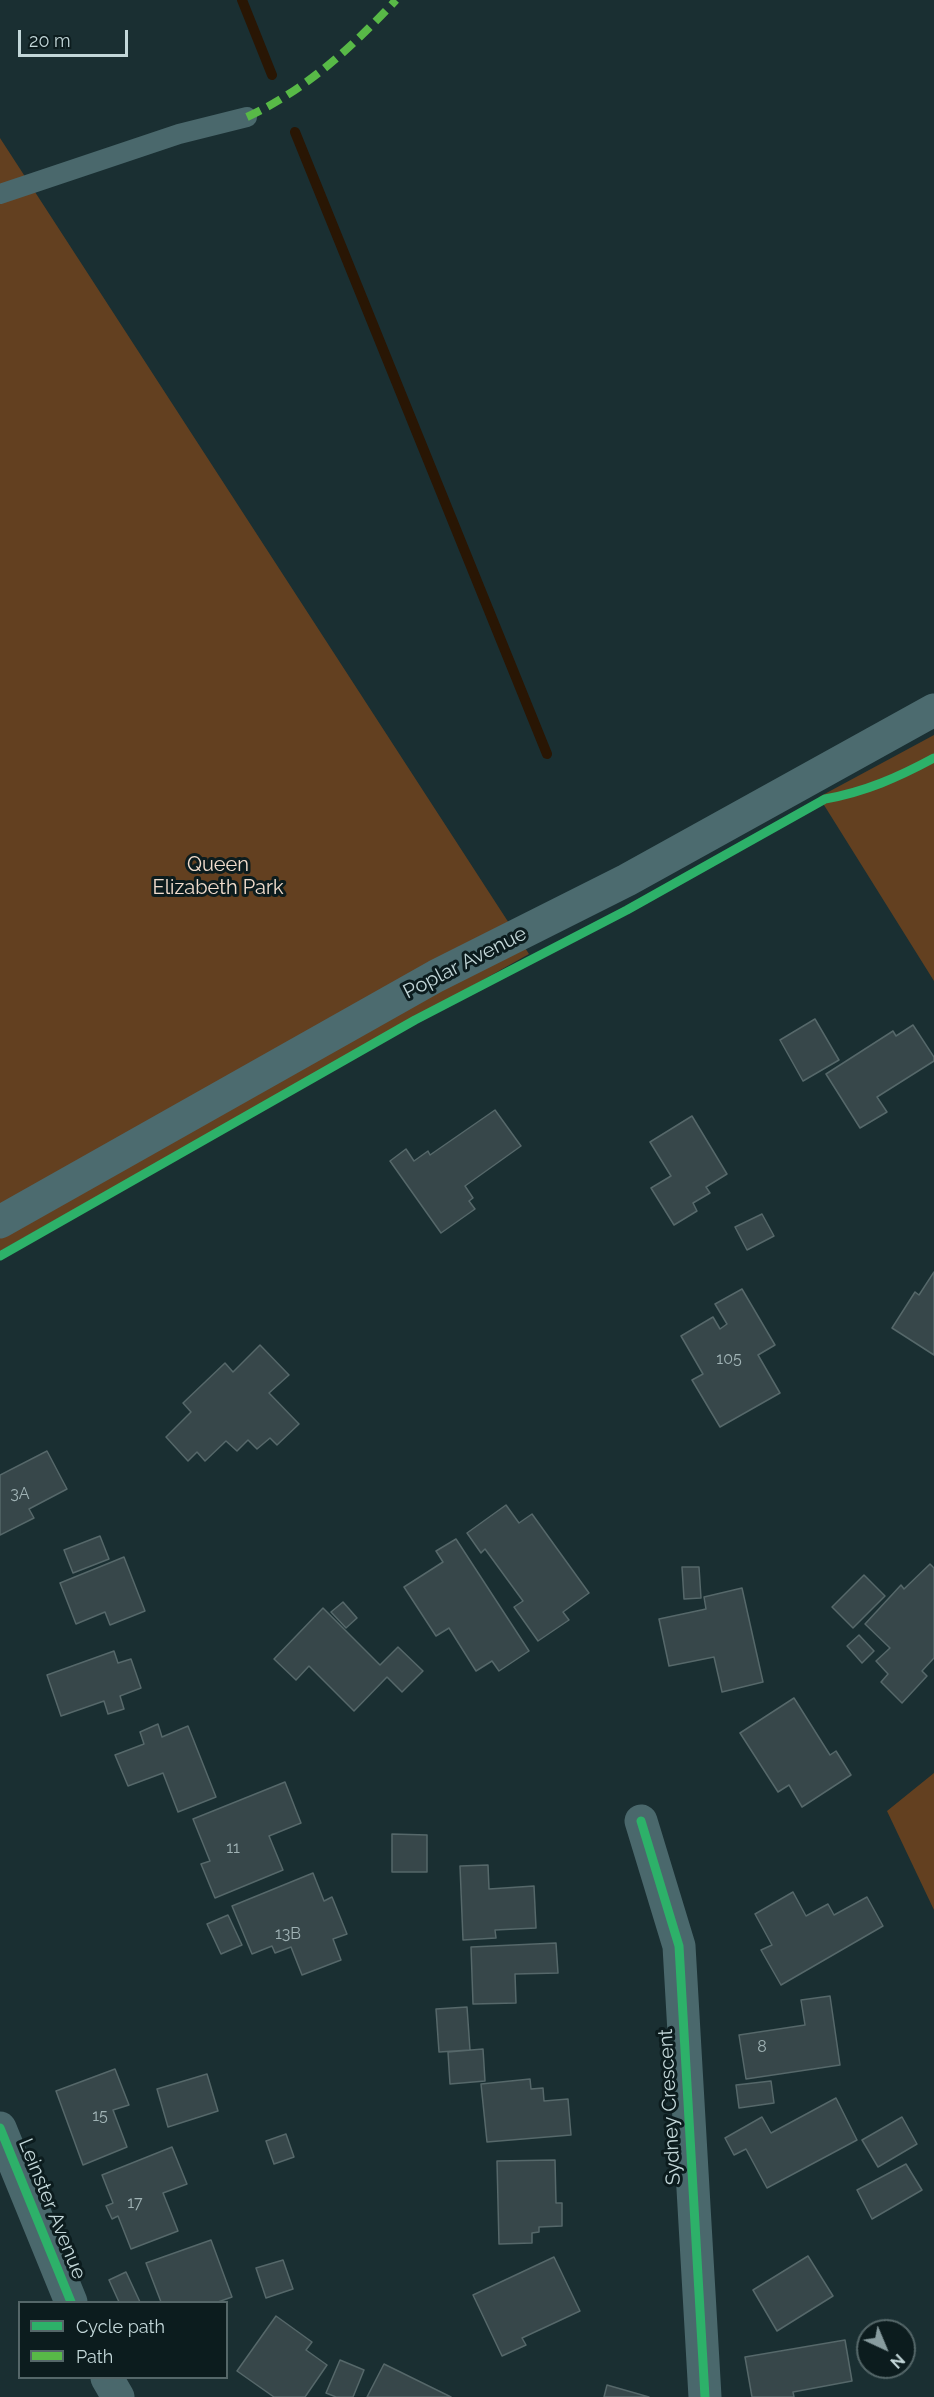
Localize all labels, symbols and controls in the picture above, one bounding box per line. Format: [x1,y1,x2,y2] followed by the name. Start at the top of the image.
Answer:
[21,18,130,56] scale bar
[29,30,71,51] text: 20 m
[152,853,284,900] park label: Queen Elizabeth Park
[399,922,531,1004] street label: Poplar Avenue
[716,1349,742,1369] house number: 105
[10,1484,30,1504] house number: 3A
[226,1838,240,1858] house number: 11
[275,1924,301,1944] house number: 13B
[654,2028,686,2186] street label: Sydney Crescent
[757,2037,767,2057] house number: 8
[92,2106,108,2126] house number: 15
[13,2135,91,2283] street label: Leinster Avenue
[127,2193,143,2213] house number: 17
[18,2301,228,2379] legend
[76,2316,165,2337] text: Cycle path
[856,2319,916,2379] north arrow
[76,2346,113,2367] text: Path
[886,2350,908,2372] text: N

